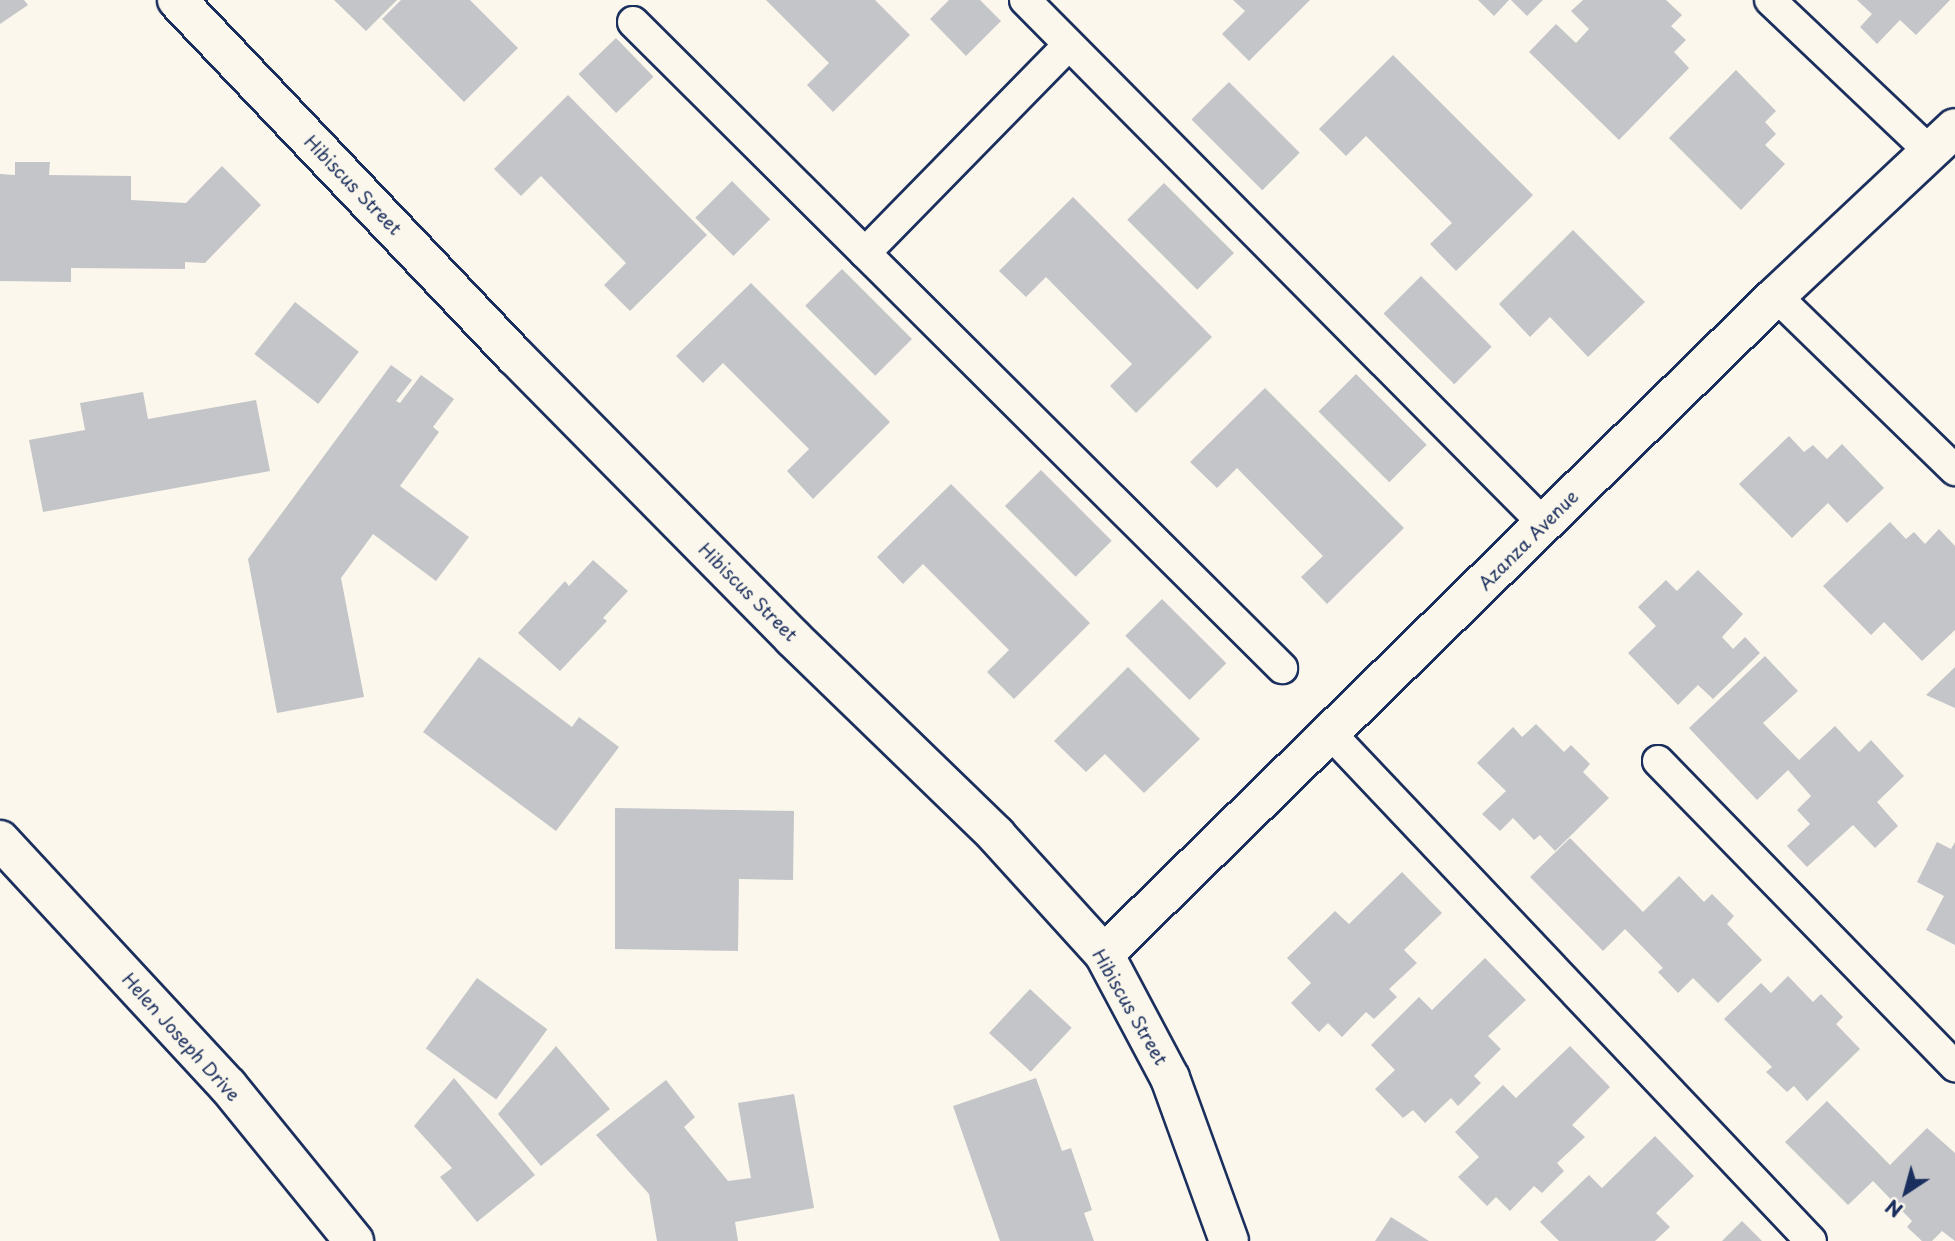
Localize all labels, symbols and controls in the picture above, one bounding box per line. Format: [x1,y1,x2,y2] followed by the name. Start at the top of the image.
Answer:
[300,131,406,239] street label: Hibiscus Street
[1474,486,1582,594] street label: Azanza Avenue
[694,538,802,646] street label: Hibiscus Street
[1088,945,1172,1069] street label: Hibiscus Street
[117,968,245,1106] street label: Helen Joseph Drive
[1871,1157,1941,1227] north arrow
[1879,1193,1908,1225] text: N

